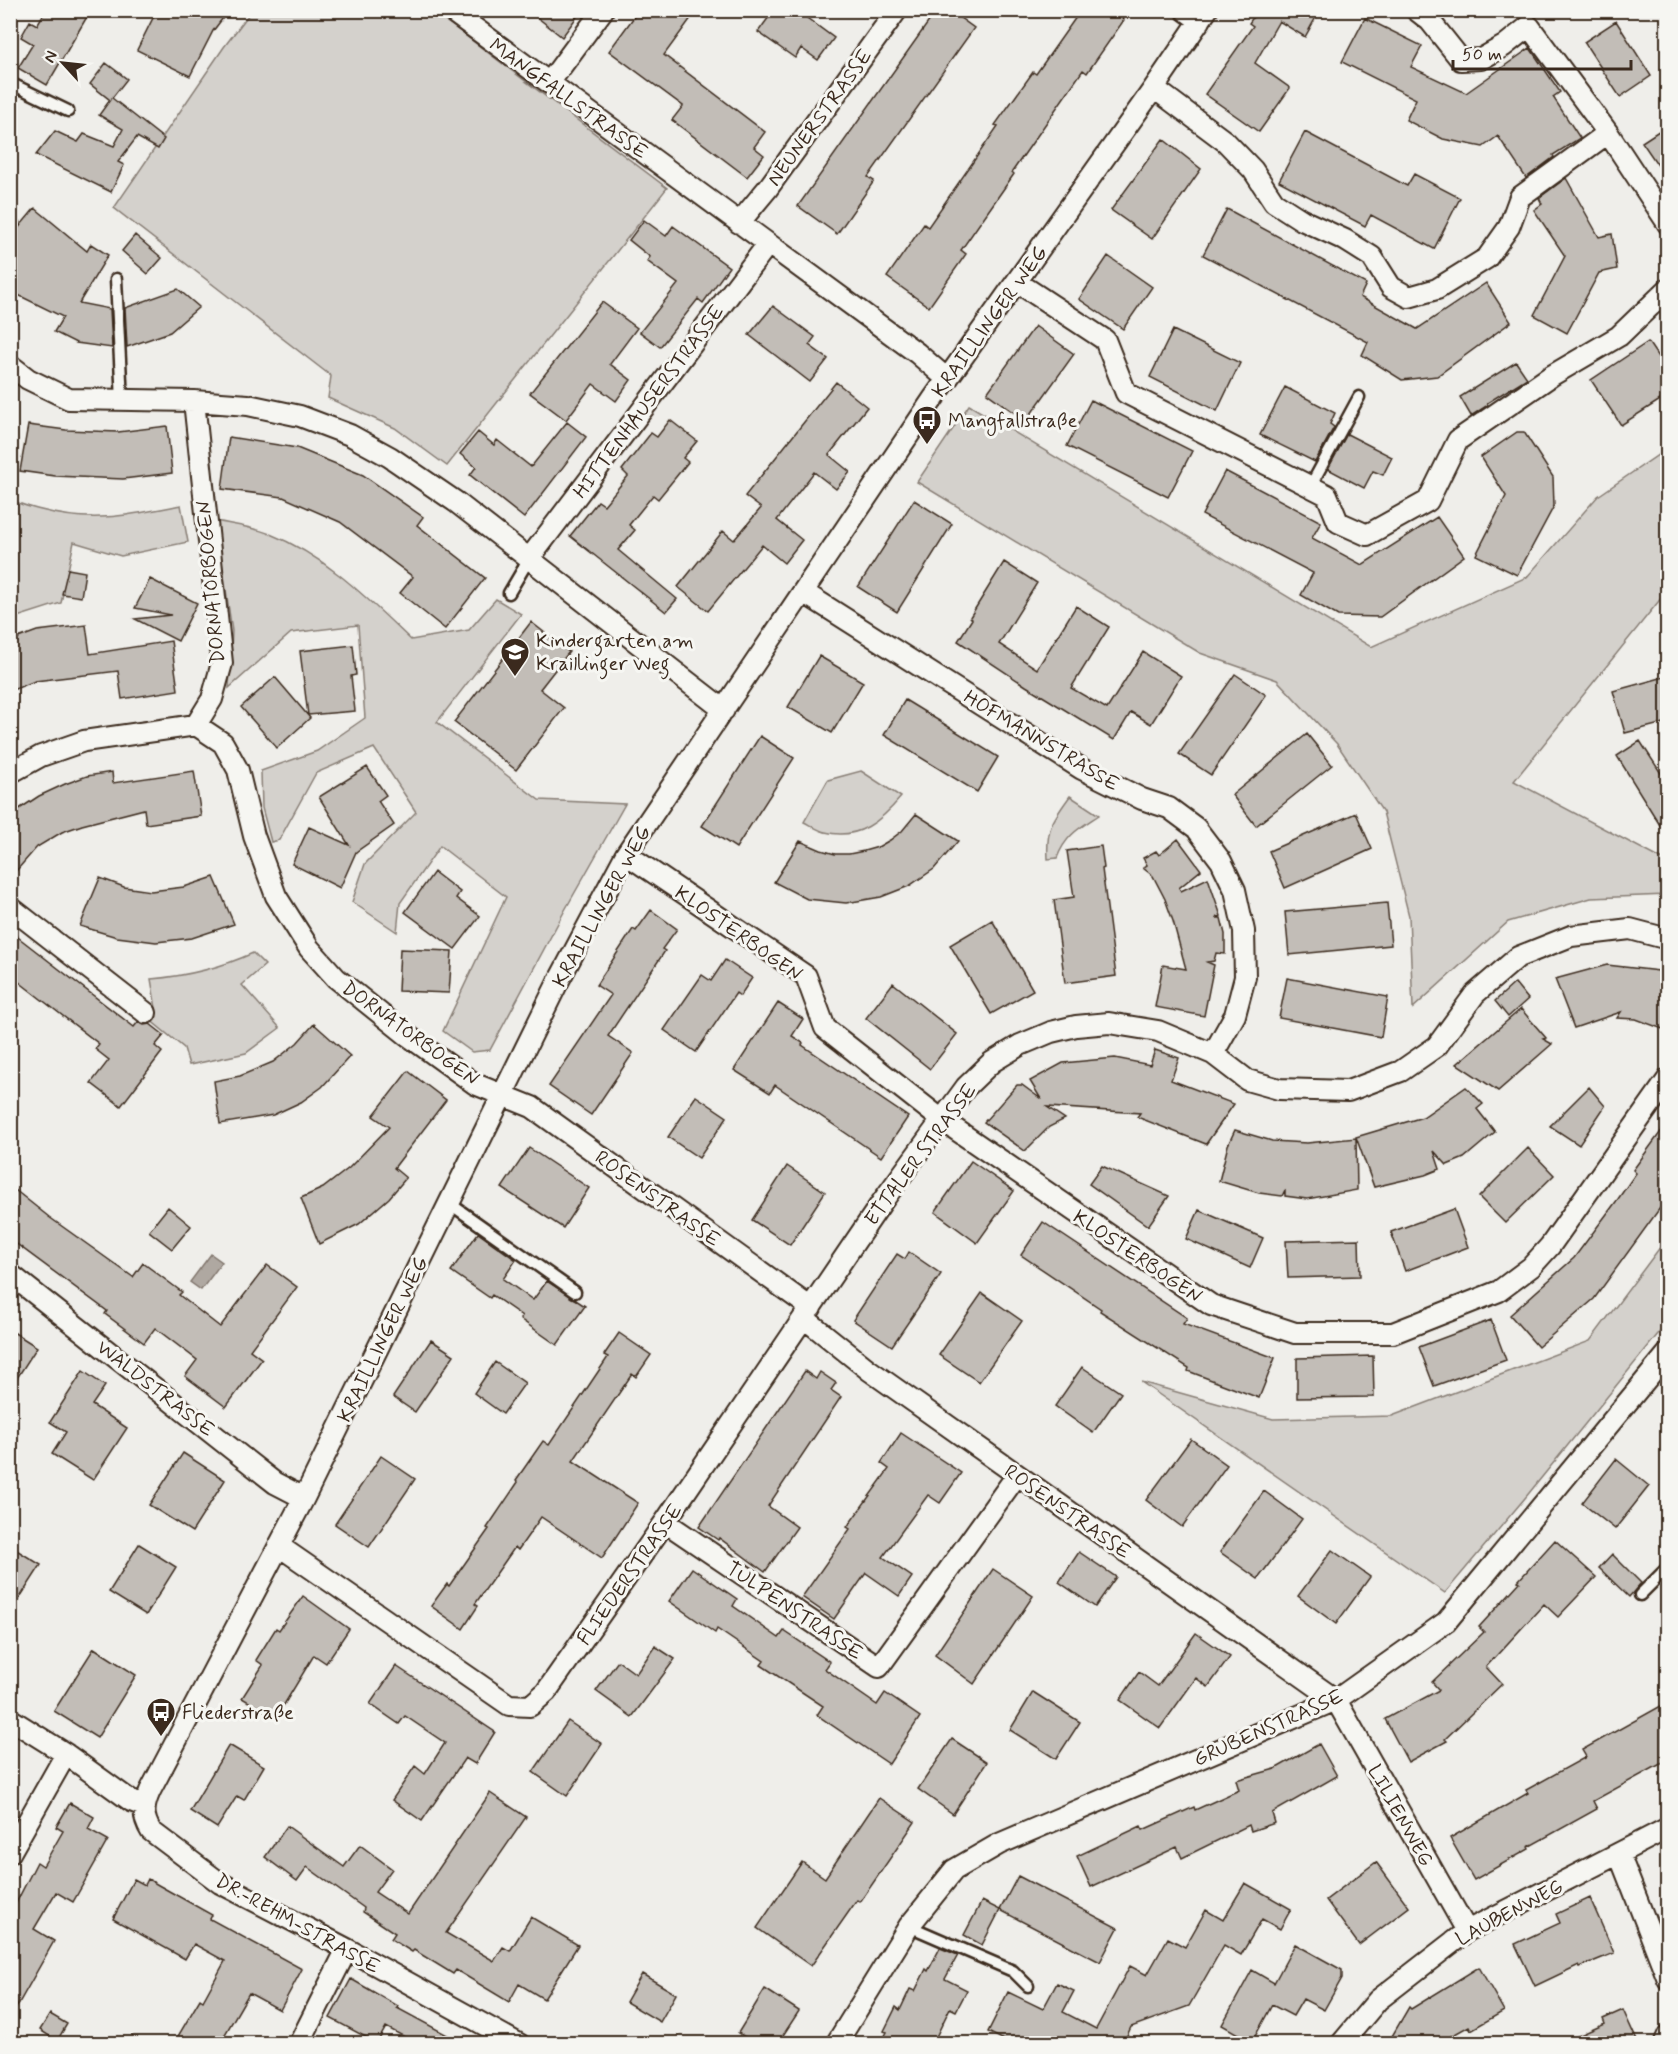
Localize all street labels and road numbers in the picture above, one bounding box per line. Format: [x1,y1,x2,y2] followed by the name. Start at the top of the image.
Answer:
[483,32,653,166] street label: MANGFALLSTRASSE
[761,44,879,192] street label: NEUNERSTRASSE
[926,241,1054,403] street label: KRAILLINGER WEG
[567,300,731,504] street label: HITTENHAUSERSTRASSE
[191,499,232,665] street label: DORNATORBOGEN
[958,684,1124,798] street label: HOFMANNSTRASSE
[547,821,658,992] street label: KRAILLINGER WEG
[669,880,807,988] street label: KLOSTERBOGEN
[336,975,484,1093] street label: DORNATORBOGEN
[859,1078,984,1231] street label: ETTALER STRASSE
[589,1145,725,1254] street label: ROSENSTRASSE
[1067,1204,1207,1310] street label: KLOSTERBOGEN
[332,1252,435,1427] street label: KRAILLINGER WEG
[91,1335,220,1444] street label: WALDSTRASSE
[998,1458,1136,1566] street label: ROSENSTRASSE
[571,1499,689,1651] street label: FLIEDERSTRASSE
[721,1555,868,1667] street label: TULPENSTRASSE
[1190,1683,1348,1773] street label: GRUBENSTRASSE
[1361,1760,1439,1871] street label: LILIENWEG
[210,1868,384,1981] street label: DR.-REHM-STRASSE
[1451,1874,1568,1953] street label: LAUBENWEG

